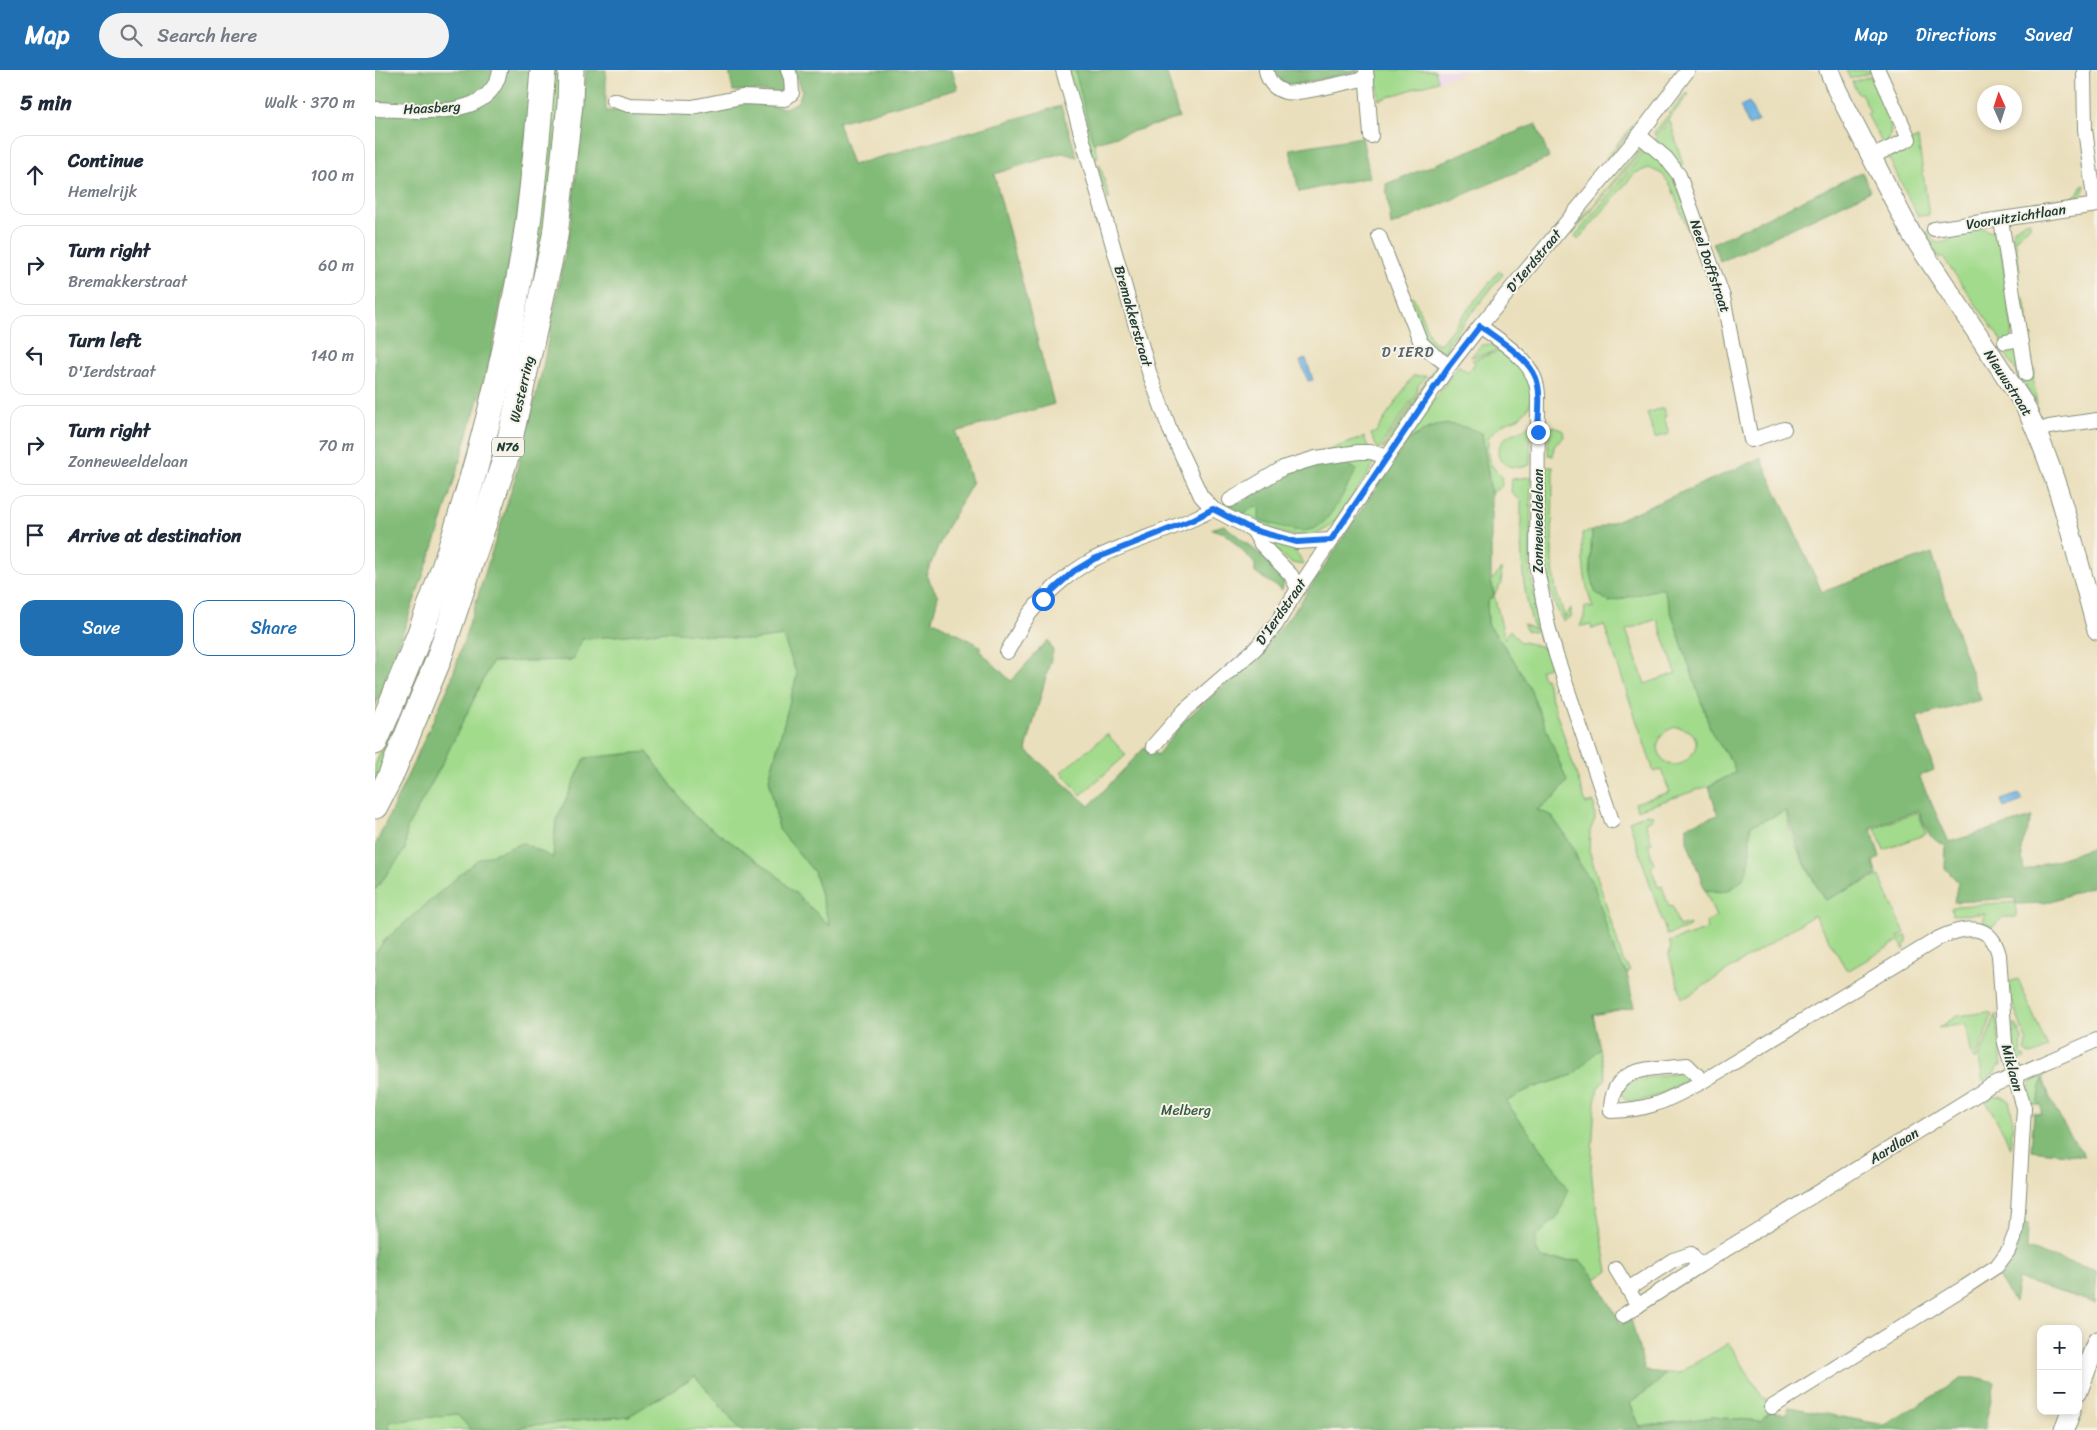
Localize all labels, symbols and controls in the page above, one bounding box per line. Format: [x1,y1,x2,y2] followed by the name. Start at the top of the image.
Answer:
[99,13,449,58] search box
[25,14,69,56] text: Map
[157,19,257,52] text: Search here
[1855,19,1888,51] text: Map
[1916,19,1997,51] text: Directions
[2025,19,2072,51] text: Saved
[117,21,145,49] icon: search
[20,84,72,122] text: 5 min
[1977,85,2022,130] north arrow
[264,88,355,117] text: Walk · 370 m
[403,94,461,122] street label: Haasberg
[68,144,144,177] text: Continue
[21,161,49,189] icon: ahead
[310,161,354,190] text: 100 m
[68,177,137,206] text: Hemelrijk
[1964,197,2068,237] street label: Vooruitzichtlaan
[1682,216,1738,316] street label: Neel Doffstraat
[1500,223,1569,298] street label: D'Ierdstraat
[68,234,150,267] text: Turn right
[21,251,49,279] icon: right
[318,251,354,280] text: 60 m
[1107,262,1160,371] street label: Bremakkerstraat
[68,267,187,296] text: Bremakkerstraat
[68,324,141,357] text: Turn left
[1382,339,1434,365] district label: D'IERD
[21,341,49,369] icon: left
[311,341,354,370] text: 140 m
[1977,344,2039,422] street label: Nieuwstraat
[502,353,542,425] street label: Westerring
[68,357,156,386] text: D'Ierdstraat
[68,414,150,447] text: Turn right
[1527,421,1550,444] route end
[21,431,49,459] icon: right
[318,431,354,460] text: 70 m
[492,438,524,457] road number: N76
[68,447,188,476] text: Zonneweeldelaan
[1526,468,1551,573] street label: Zonneweeldelaan
[68,519,241,552] text: Arrive at destination
[21,521,49,549] icon: arrive
[1249,572,1314,651] street label: D'Ierdstraat
[1032,588,1055,611] route start
[20,600,183,656] button: Save
[193,600,355,656] button: Share
[1994,1041,2030,1095] street label: Miklaan
[1161,1098,1211,1123] park label: Melberg
[1863,1121,1924,1172] street label: Aardlaan
[2037,1325,2082,1415] map controls
[2037,1325,2082,1370] button: +
[2037,1370,2082,1415] button: −

